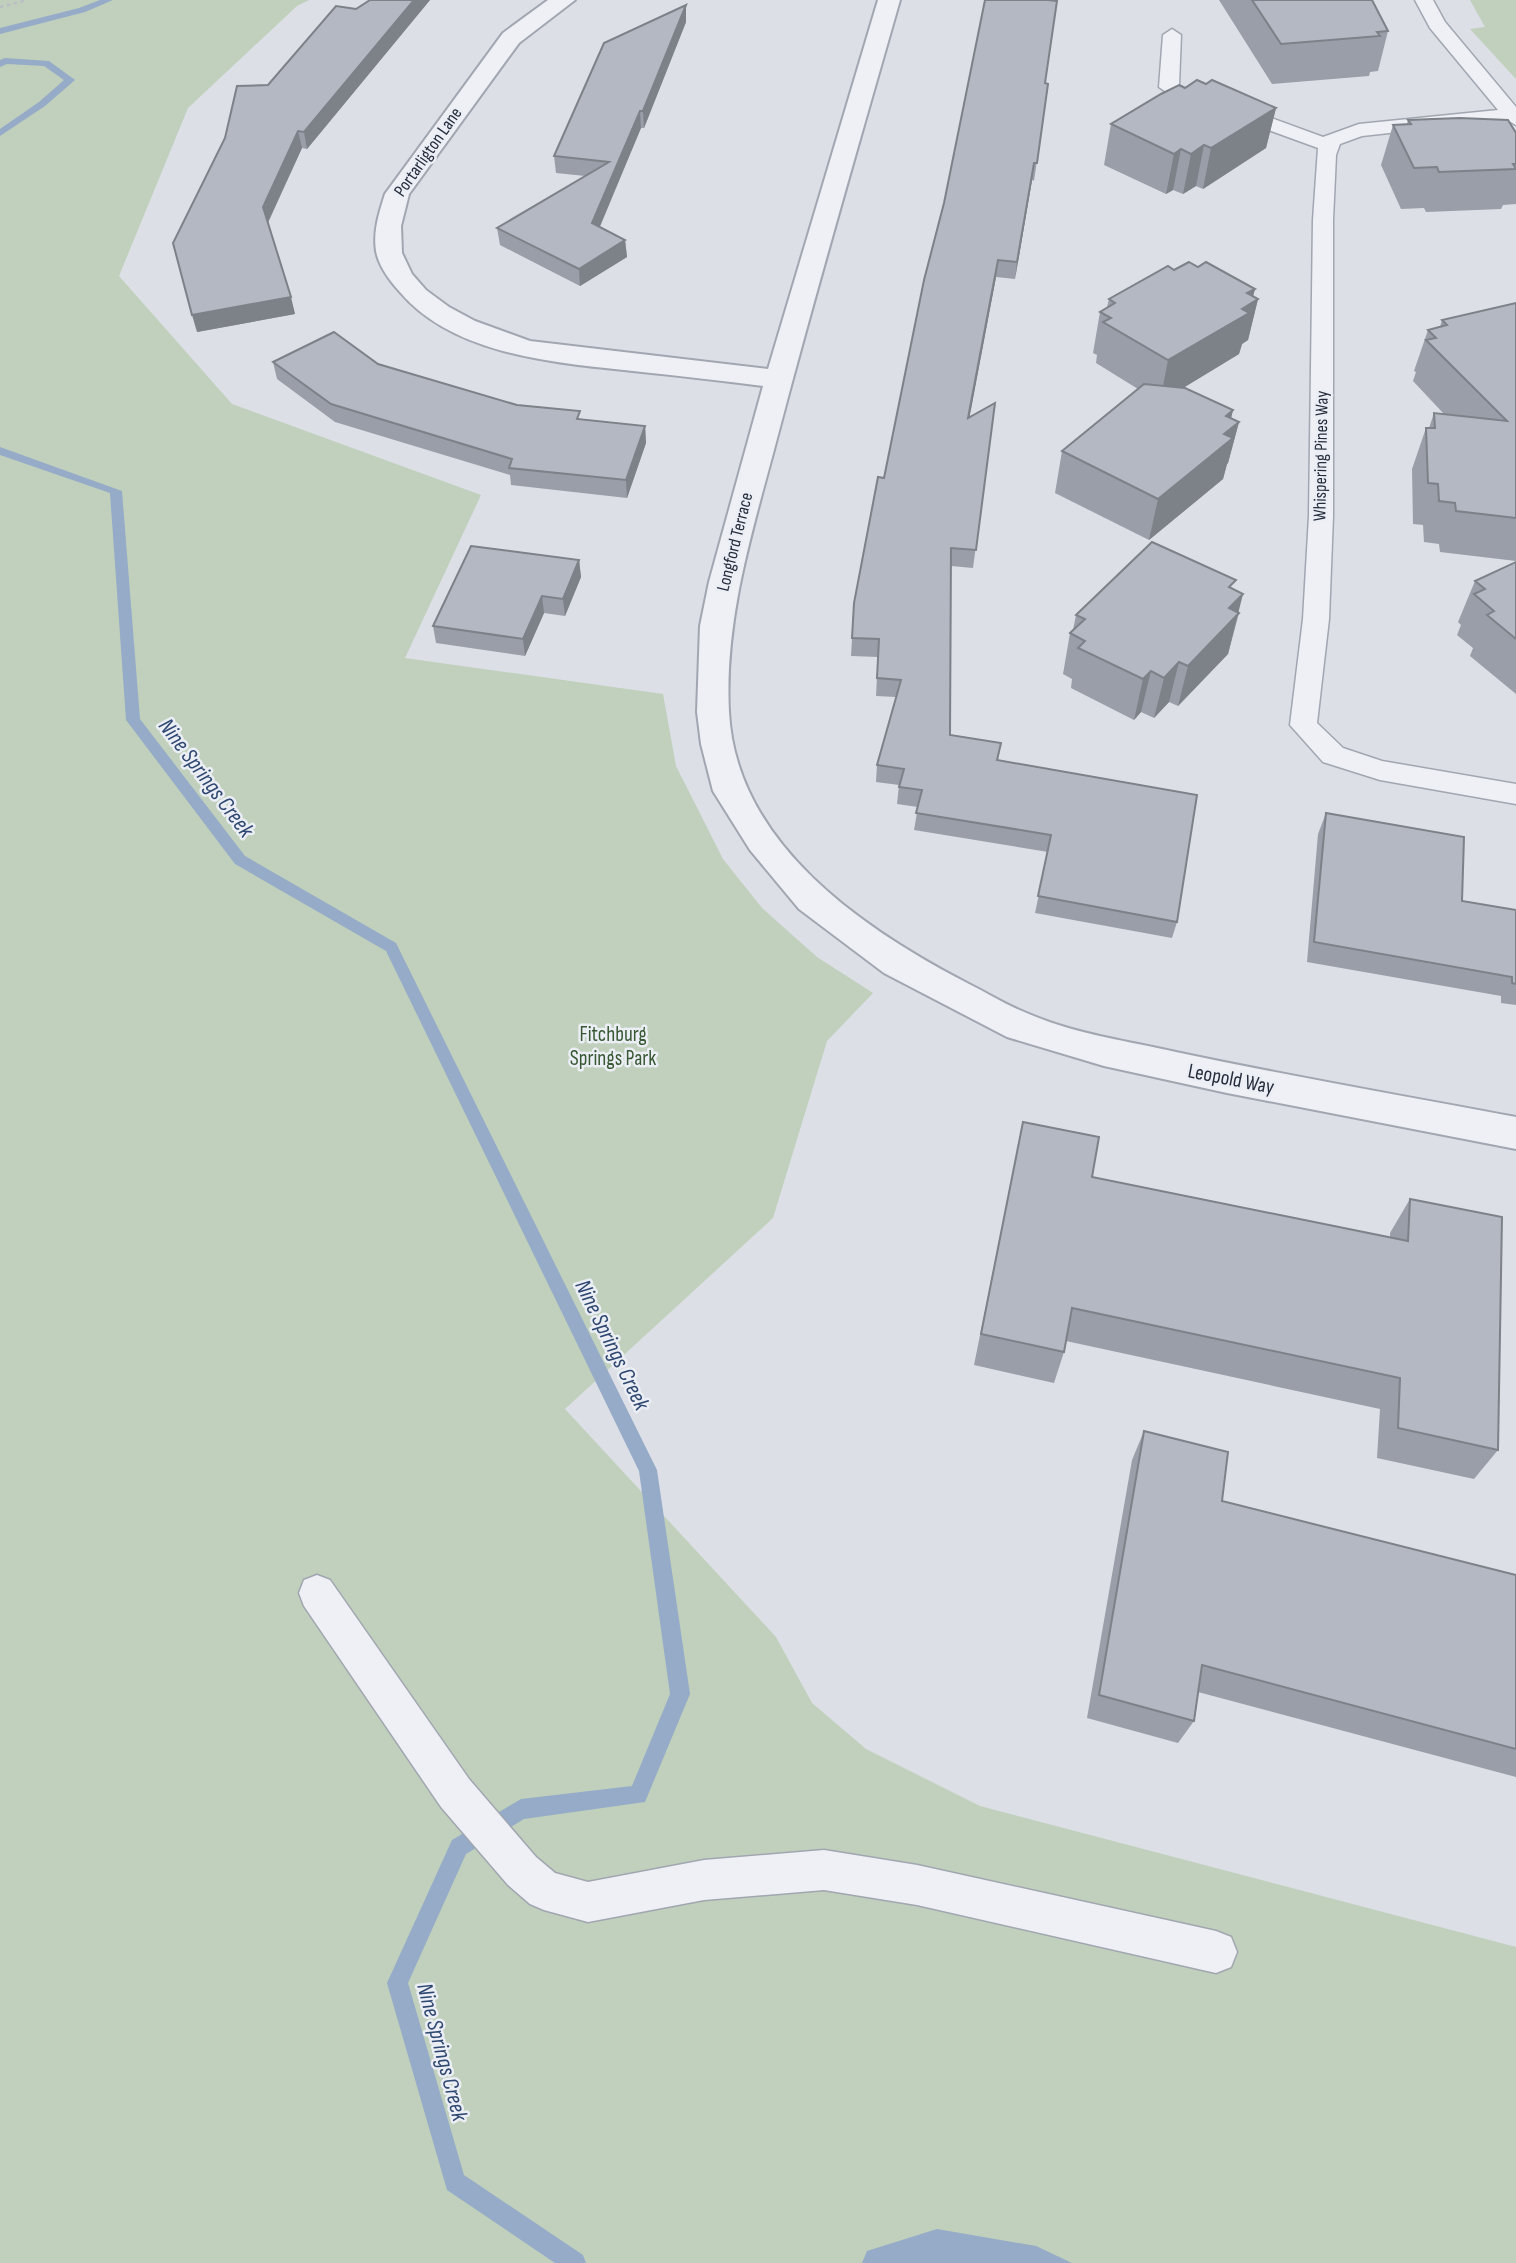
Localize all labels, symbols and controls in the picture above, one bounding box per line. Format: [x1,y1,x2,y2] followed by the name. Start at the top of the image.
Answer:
[390,103,466,201] street label: Portarligton Lane
[1309,391,1333,521] street label: Whispering Pines Way
[713,490,757,594] street label: Longford Terrace
[152,713,261,844] water label: Nine Springs Creek
[570,1022,656,1071] park label: Fitchburg Springs Park
[1186,1058,1276,1100] street label: Leopold Way
[568,1275,656,1416] water label: Nine Springs Creek
[410,1980,474,2125] water label: Nine Springs Creek

